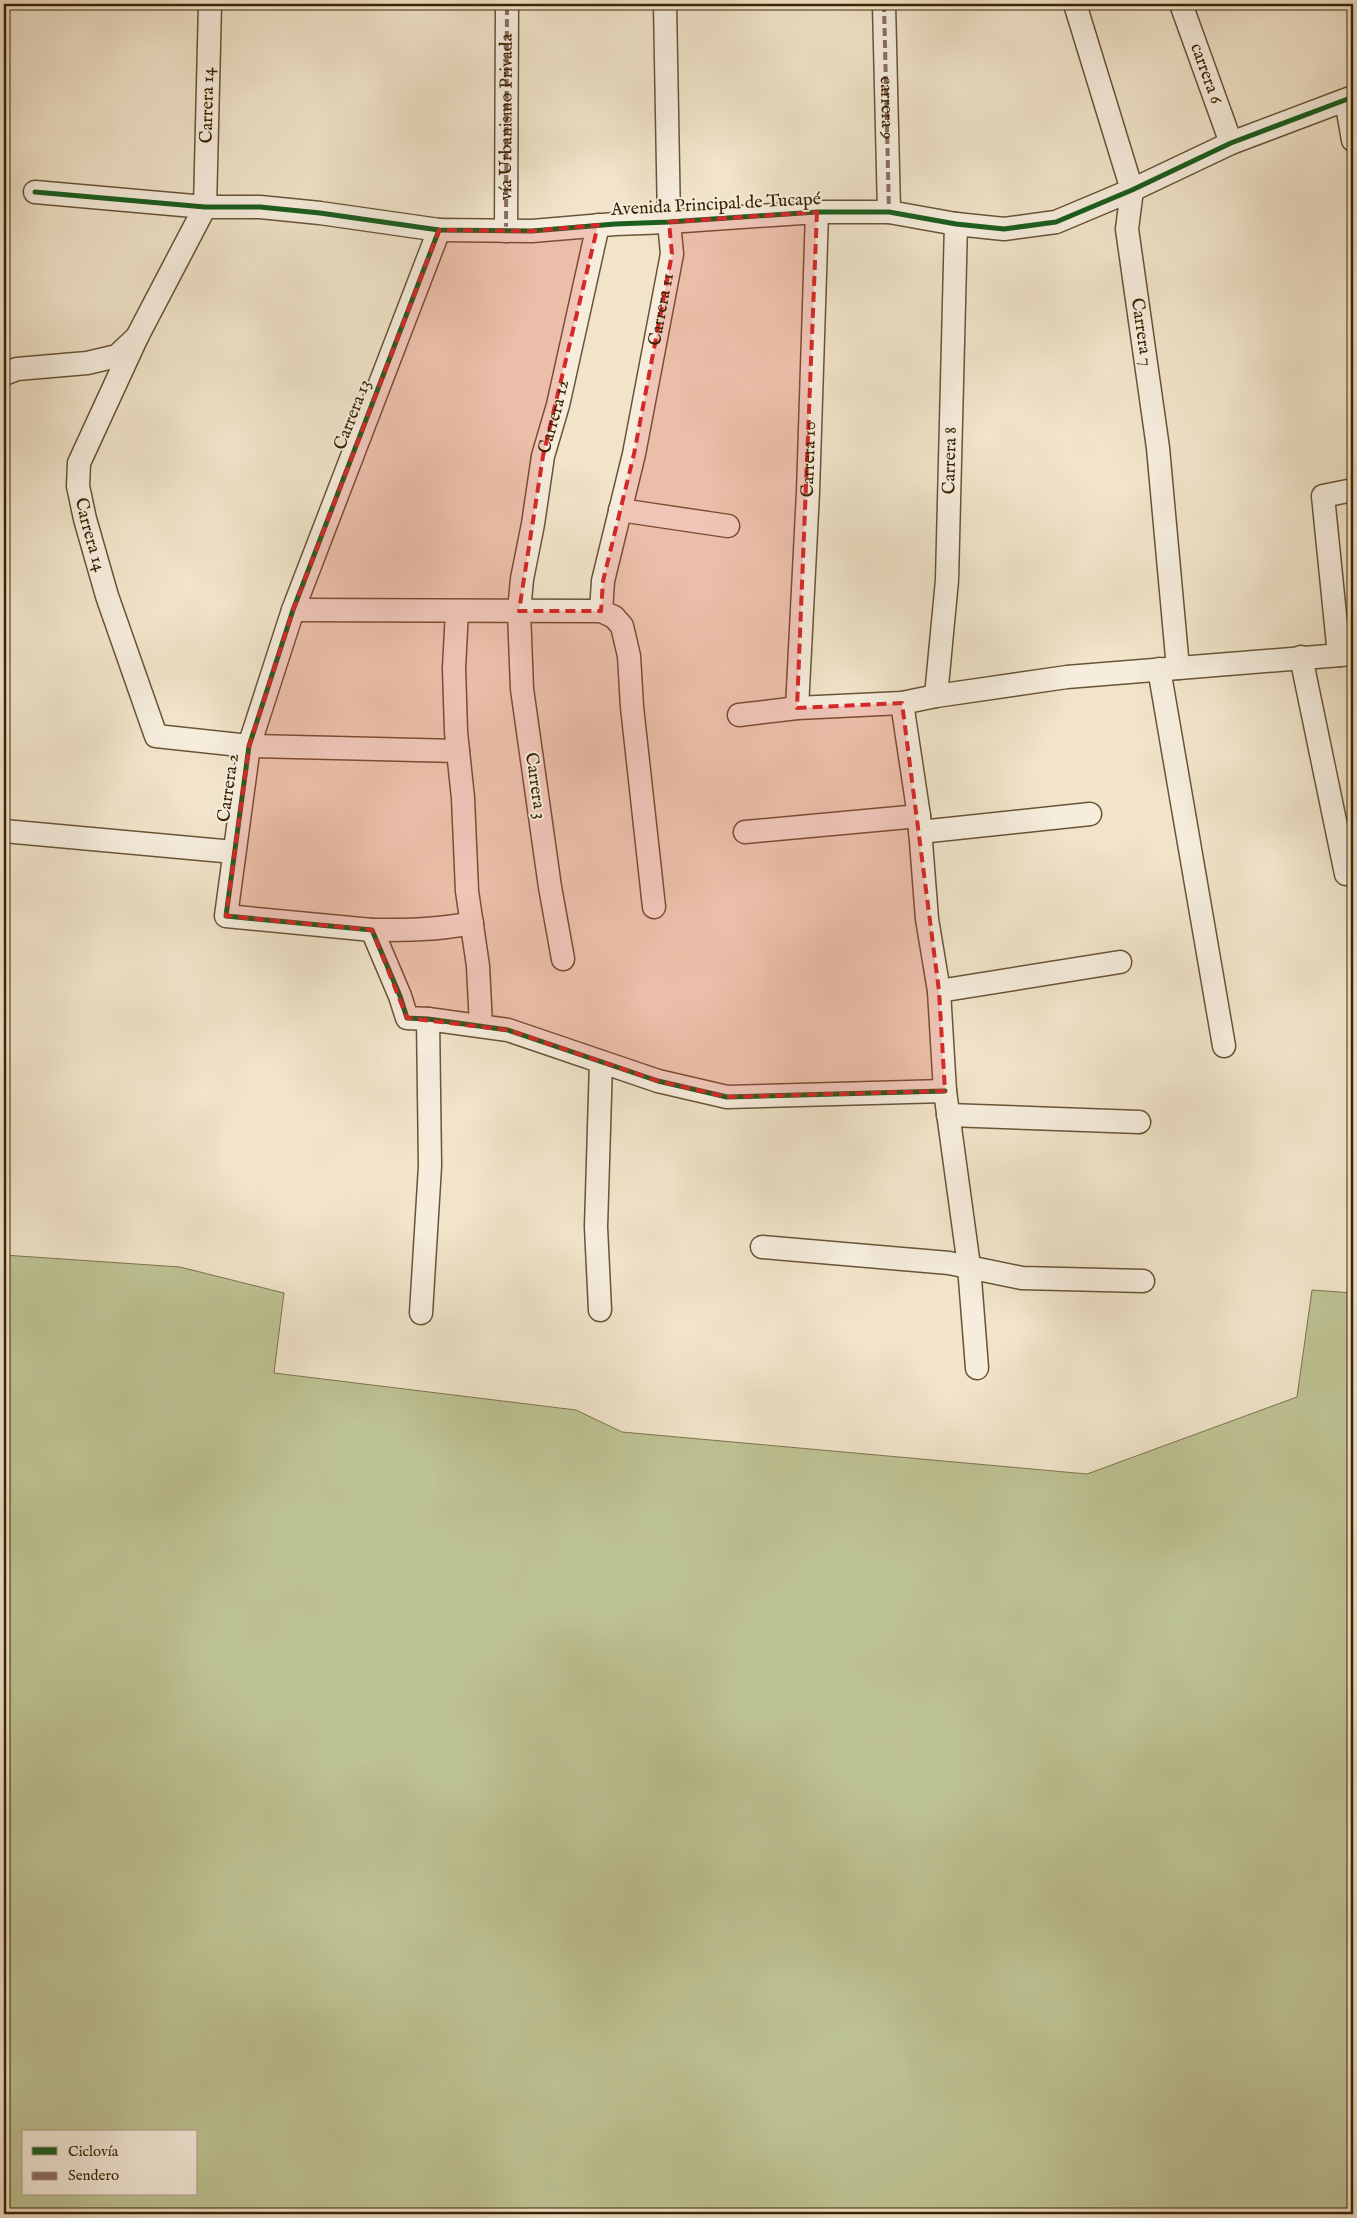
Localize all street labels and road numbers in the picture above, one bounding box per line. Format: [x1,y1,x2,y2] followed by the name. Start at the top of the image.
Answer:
[495,34,518,200] street label: vía Urbanismo Privada
[1185,40,1228,108] street label: carrera 6
[195,67,220,144] street label: Carrera 14
[874,76,899,140] street label: carrera 9
[610,188,821,222] street label: Avenida Principal de Tucapé
[643,271,680,348] street label: Carrera 11
[1125,296,1158,368] street label: Carrera 7
[329,376,377,454] street label: Carrera 13
[533,378,575,456] street label: Carrera 12
[796,421,822,498] street label: Carrera 10
[938,427,962,495] street label: Carrera 8
[69,496,111,575] street label: Carrera 14
[519,751,551,821] street label: Carrera 3
[213,752,245,824] street label: Carrera 2

